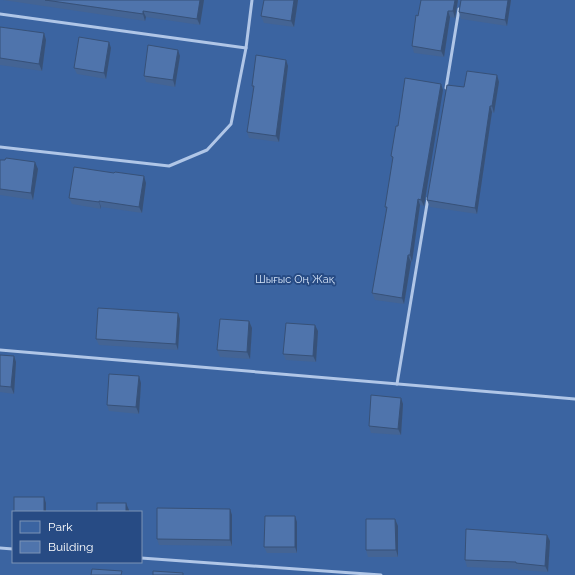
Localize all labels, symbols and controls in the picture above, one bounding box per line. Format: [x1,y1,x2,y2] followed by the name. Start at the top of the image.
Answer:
[255,273,335,286] park label: Шығыс Оң Жақ
[12,511,142,563] legend
[48,520,73,534] text: Park
[48,540,94,554] text: Building

